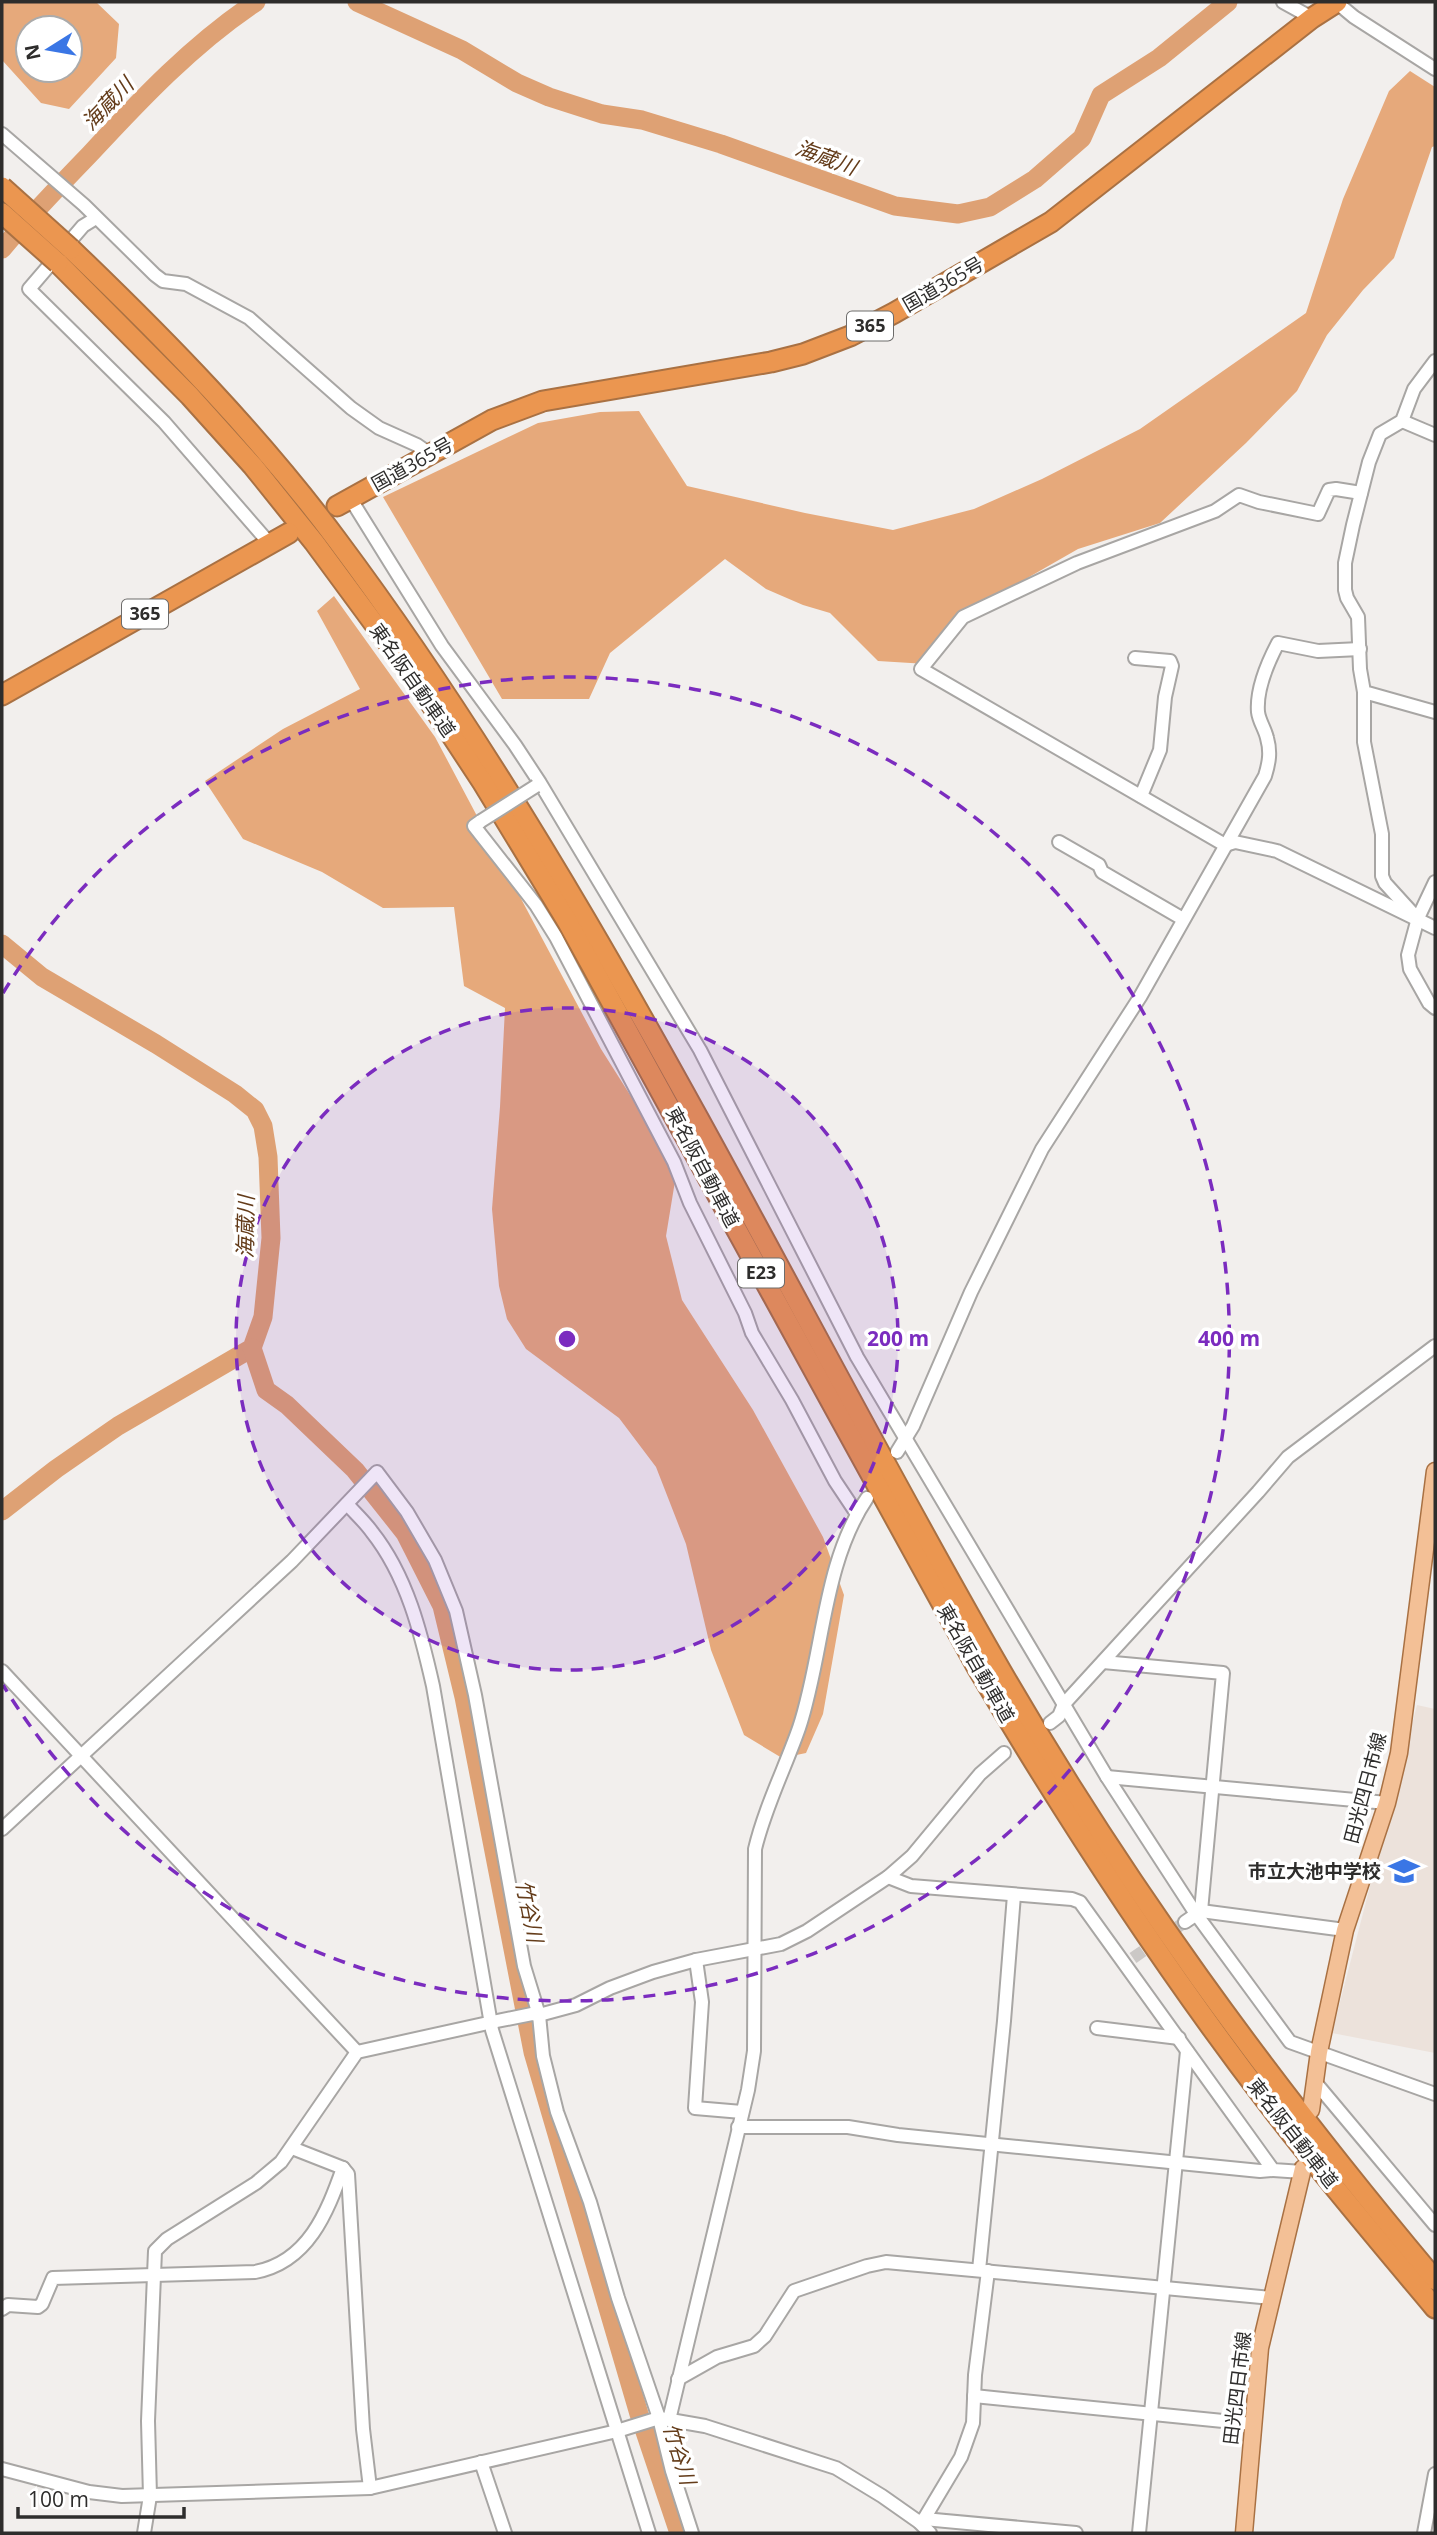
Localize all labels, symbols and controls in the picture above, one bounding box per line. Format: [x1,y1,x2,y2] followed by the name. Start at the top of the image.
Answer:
[14,14,84,84] north arrow
[18,42,47,62] text: N
[75,69,141,136] water label: 海蔵川
[792,133,863,182] water label: 海蔵川
[898,250,988,318] street label: 国道365号
[847,312,893,340] road number: 365
[367,431,457,497] street label: 国道365号
[122,600,168,628] road number: 365
[364,618,462,742] street label: 東名阪自動車道
[660,1102,746,1232] street label: 東名阪自動車道
[230,1193,260,1259] water label: 海蔵川
[738,1258,784,1288] road number: E23
[867,1324,929,1352] text: 200 m
[1198,1324,1260,1352] text: 400 m
[555,1327,579,1351] centre of rings
[931,1599,1021,1727] street label: 東名阪自動車道
[1338,1730,1392,1846] street label: 田光四日市線
[1387,1854,1421,1888] school or university icon: 市立大池中学校
[1248,1858,1381,1884] place label: 市立大池中学校
[510,1877,550,1946] water label: 竹谷川
[1242,2073,1344,2193] street label: 東名阪自動車道
[1217,2330,1257,2446] street label: 田光四日市線
[657,2419,703,2490] water label: 竹谷川
[18,2476,184,2520] scale bar
[28,2485,89,2513] text: 100 m

